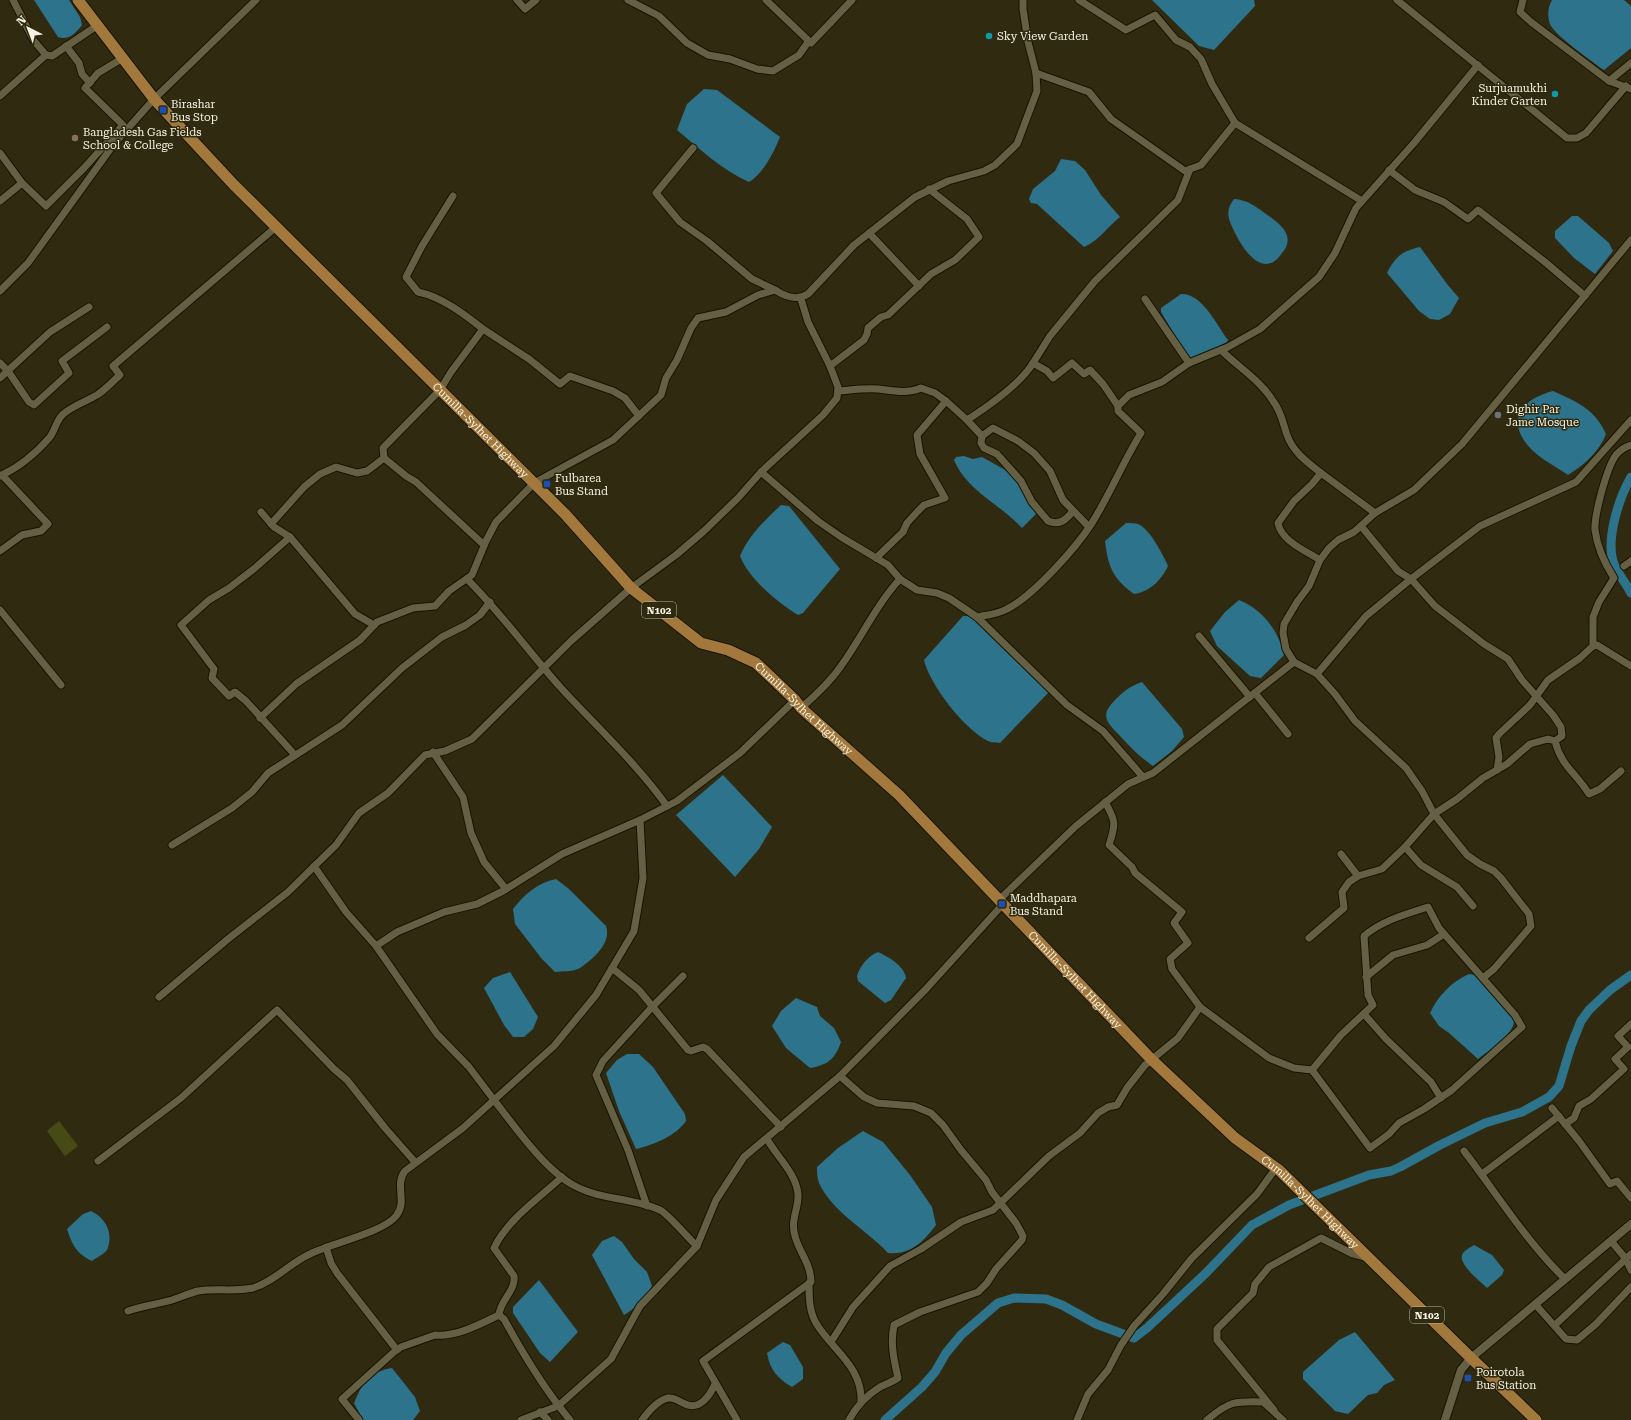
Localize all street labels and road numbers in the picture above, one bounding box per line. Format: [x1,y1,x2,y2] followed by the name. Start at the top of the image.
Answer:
[430,380,531,481] street label: Cumilla-Sylhet Highway
[642,602,676,618] road number: N102
[752,659,856,758] street label: Cumilla-Sylhet Highway
[1025,929,1125,1032] street label: Cumilla-Sylhet Highway
[1258,1153,1362,1252] street label: Cumilla-Sylhet Highway
[1410,1307,1444,1323] road number: N102

